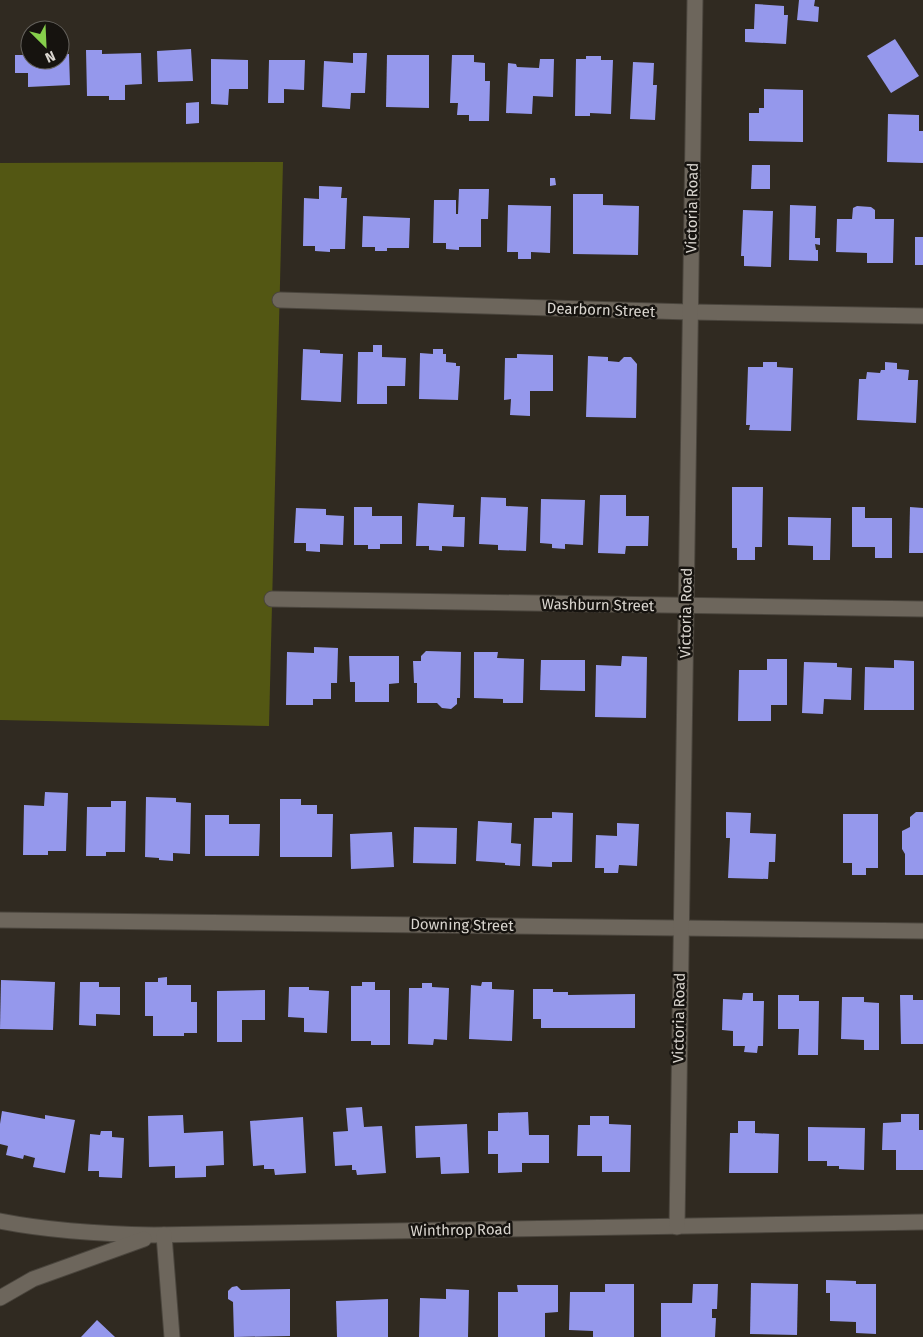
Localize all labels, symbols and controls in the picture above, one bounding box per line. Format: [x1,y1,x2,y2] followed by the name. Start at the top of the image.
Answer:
[20,20,70,70] north arrow
[42,47,58,66] text: N
[682,163,702,253] street label: Victoria Road
[546,299,656,321] street label: Dearborn Street
[676,568,696,658] street label: Victoria Road
[542,595,655,615] street label: Washburn Street
[410,915,514,935] street label: Downing Street
[669,973,689,1063] street label: Victoria Road
[410,1220,512,1240] street label: Winthrop Road

